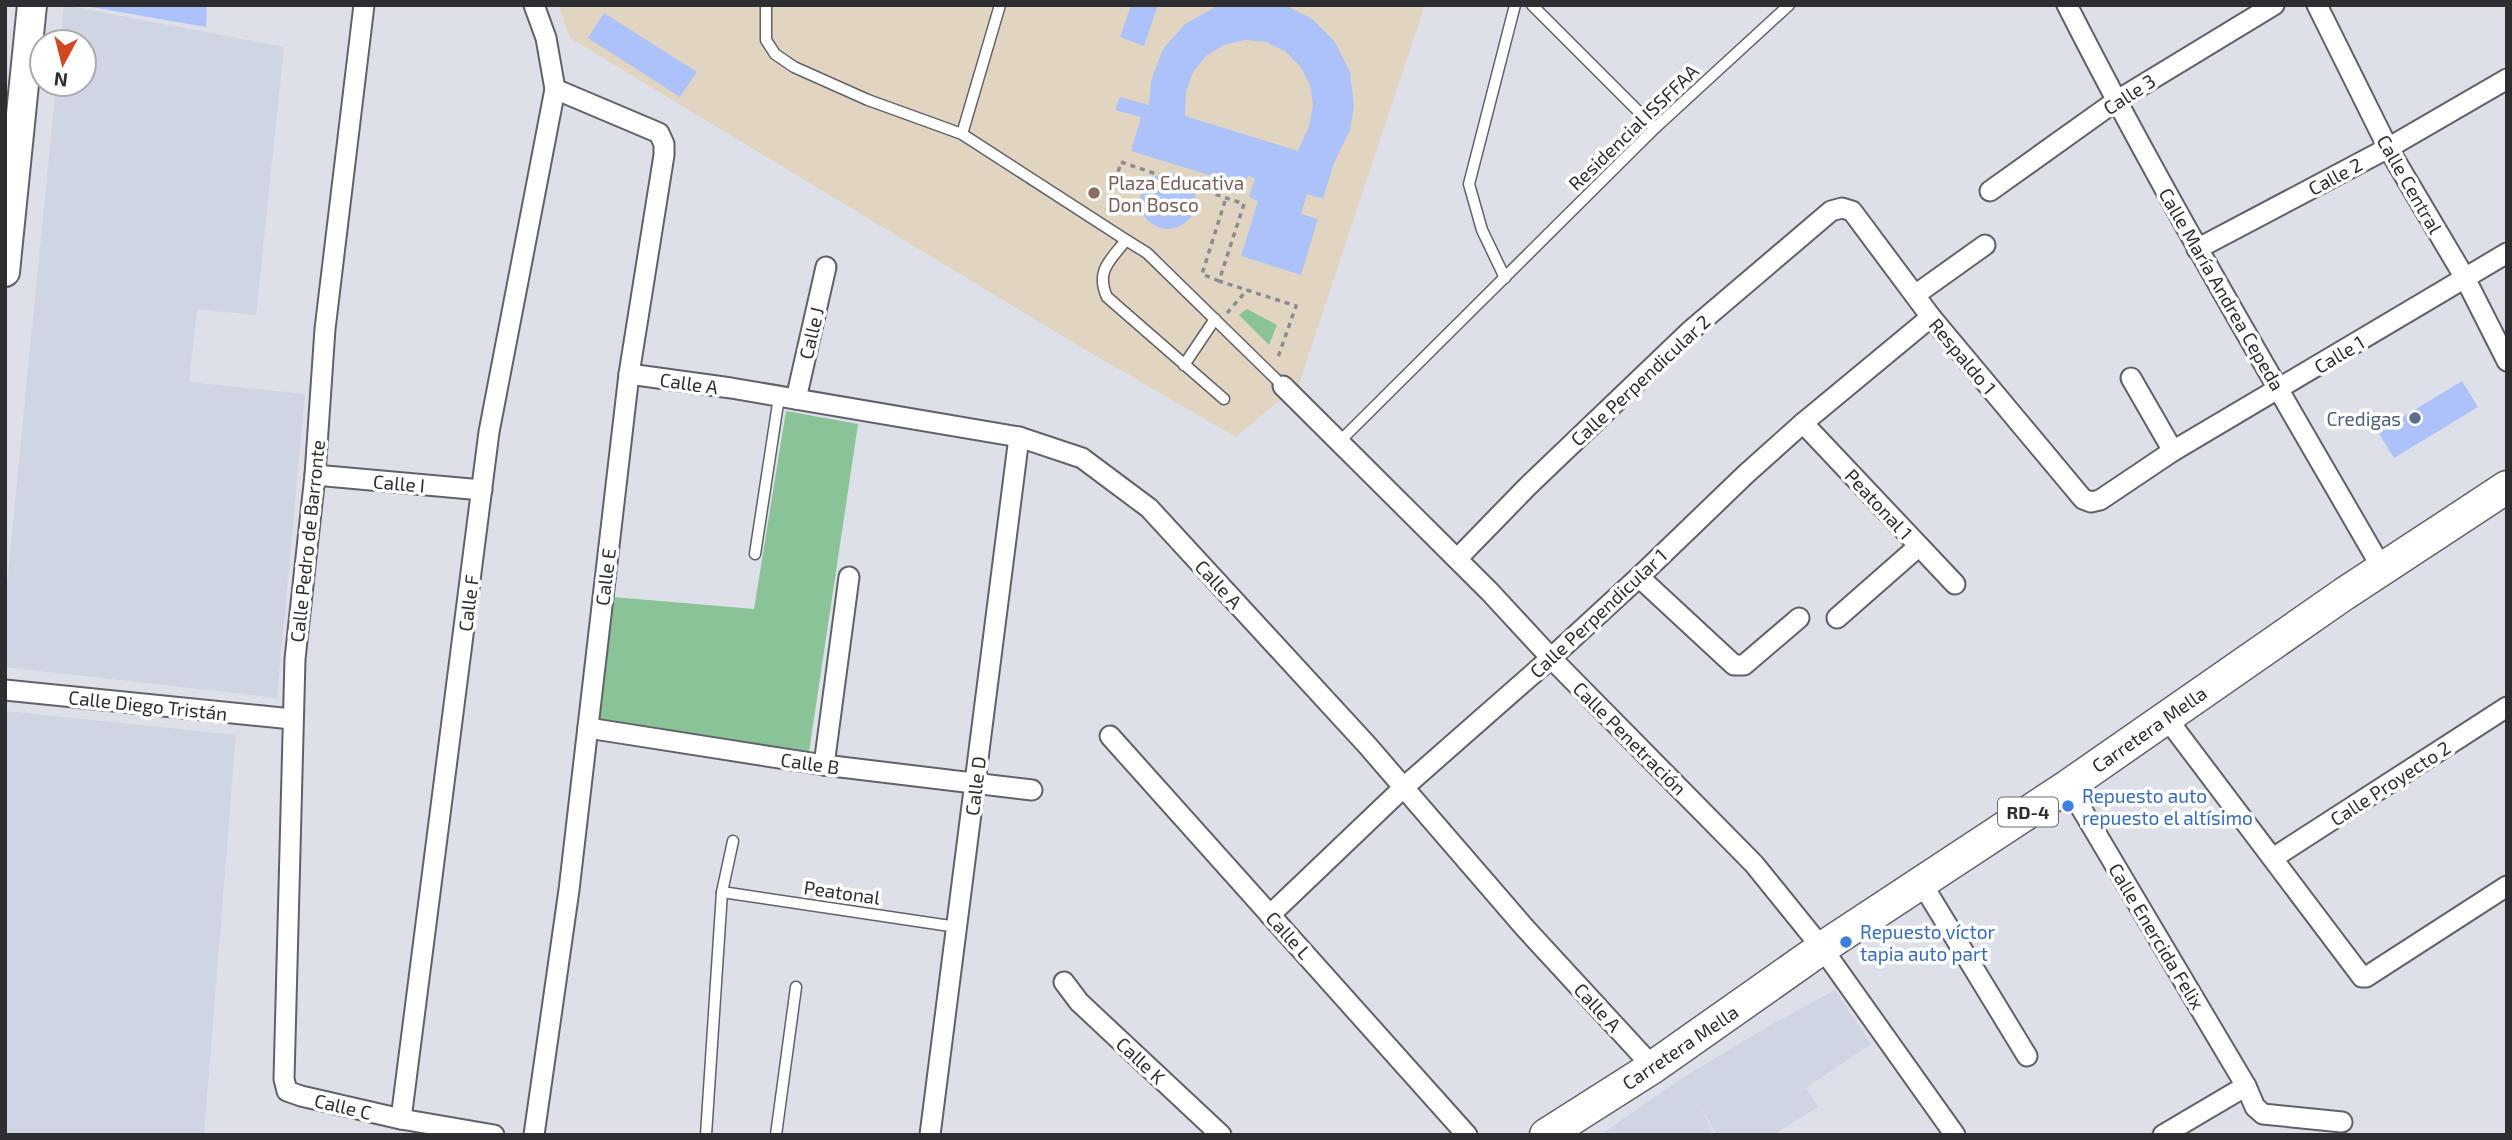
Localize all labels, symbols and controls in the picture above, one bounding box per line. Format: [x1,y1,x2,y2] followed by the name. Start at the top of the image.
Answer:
[28,28,98,98] north arrow
[1563,59,1703,195] street label: Residencial ISSFFAA
[53,68,69,93] text: N
[2099,69,2159,119] street label: Calle 3
[2373,131,2448,238] street label: Calle Central
[2304,152,2366,200] street label: Calle 2
[1108,171,1244,216] place label: Plaza Educativa Don Bosco
[2154,184,2290,394] street label: Calle María Andrea Cepeda
[1086,185,1102,201] marker: Plaza Educativa Don Bosco
[794,305,828,361] street label: Calle J
[1566,309,1714,451] street label: Calle Perpendicular 2
[1925,313,2001,399] street label: Respaldo 1
[2310,330,2368,378] street label: Calle 1
[659,368,720,398] street label: Calle A
[2326,407,2401,430] place label: Credigas
[2407,410,2423,426] marker: Credigas
[285,439,329,643] street label: Calle Pedro de Barronte
[1841,464,1917,544] street label: Peatonal 1
[372,469,426,497] street label: Calle I
[1525,544,1671,682] street label: Calle Perpendicular 1
[590,547,620,607] street label: Calle E
[1191,555,1247,613] street label: Calle A
[453,573,483,633] street label: Calle F
[1569,677,1691,799] street label: Calle Penetración
[2087,681,2211,777] street label: Carretera Mella
[67,685,229,725] street label: Calle Diego Tristán
[2326,736,2454,830] street label: Calle Proyecto 2
[779,748,841,778] street label: Calle B
[960,755,990,817] street label: Calle D
[2082,784,2253,829] place label: Repuesto auto repuesto el altísimo
[1998,798,2058,826] road number: RD-4
[2060,798,2076,814] marker: Repuesto auto repuesto el altísimo
[2104,859,2210,1013] street label: Calle Enercida Felix
[802,875,882,909] street label: Peatonal
[1261,906,1317,964] street label: Calle L
[1860,920,1996,965] place label: Repuesto víctor tapia auto part
[1838,934,1854,950] marker: Repuesto víctor tapia auto part
[1570,978,1626,1036] street label: Calle A
[1618,1000,1742,1094] street label: Carretera Mella
[1112,1032,1170,1088] street label: Calle K
[312,1088,374,1124] street label: Calle C

